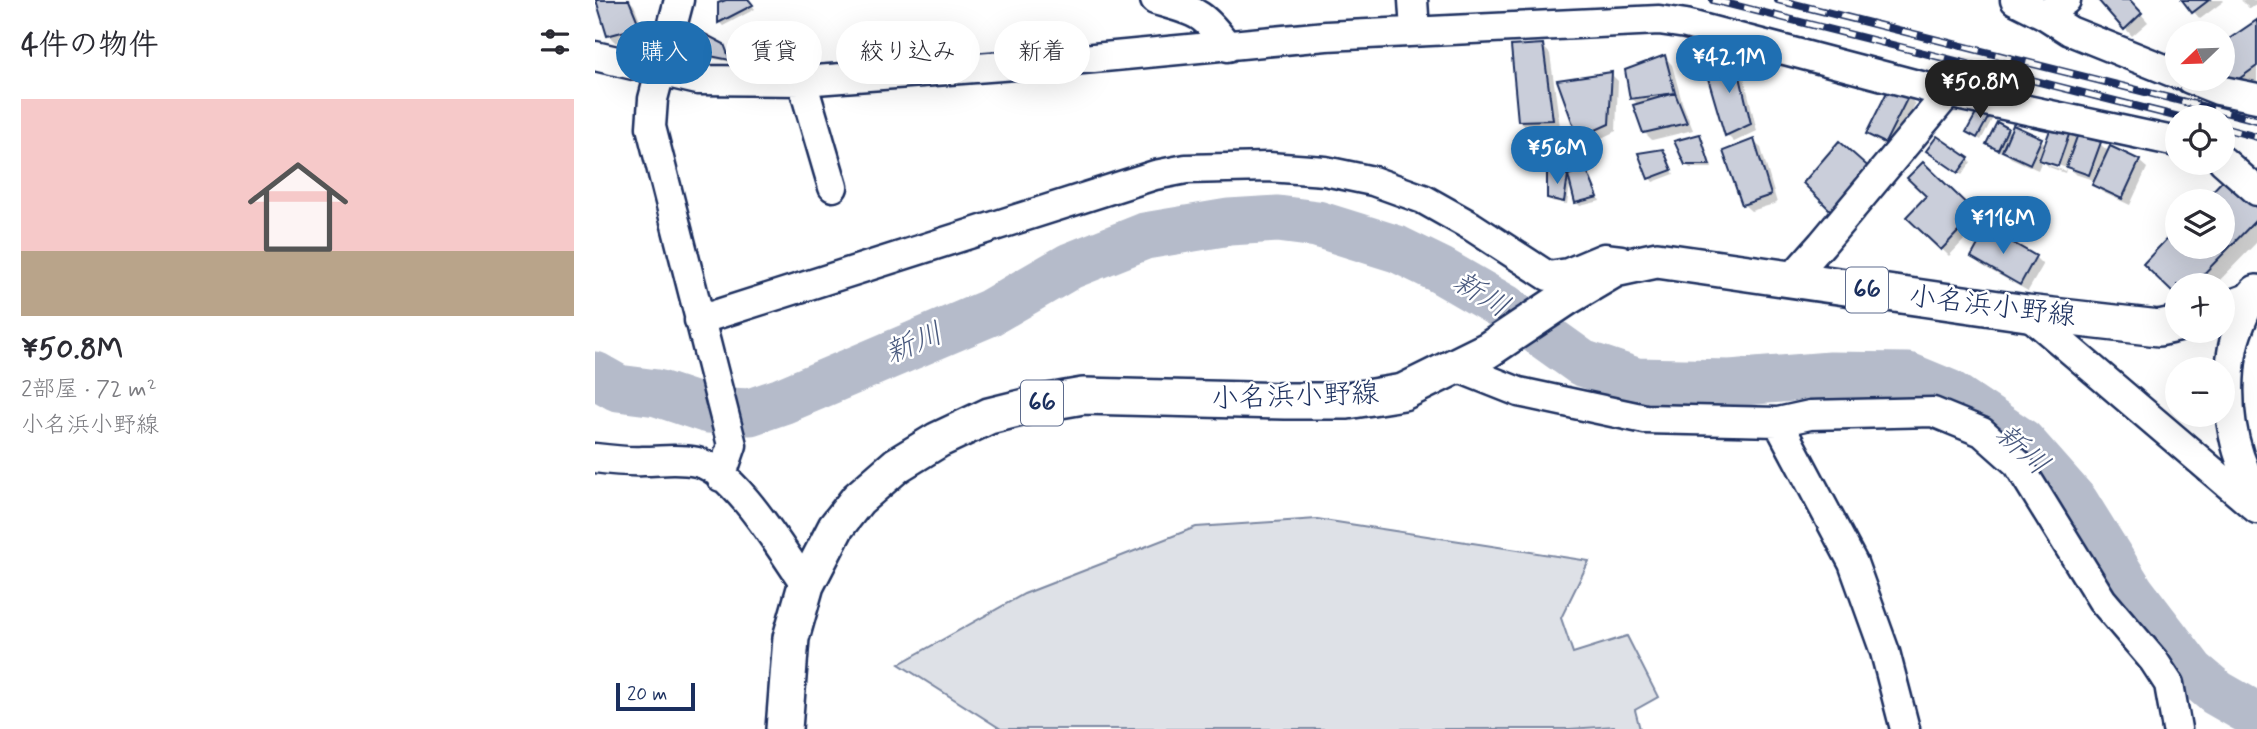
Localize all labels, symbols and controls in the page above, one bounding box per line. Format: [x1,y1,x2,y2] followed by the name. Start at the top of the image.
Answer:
[616,21,712,84] chip: 購入
[726,21,822,84] chip: 賃貸
[836,21,980,84] chip: 絞り込み
[994,21,1090,84] chip: 新着
[2165,21,2235,91] north arrow
[2165,21,2235,427] map controls
[536,23,574,61] icon: filters
[21,26,158,65] text: 4件の物件
[1672,36,1786,95] pin: ¥42.1M
[1692,43,1766,73] text: ¥42.1M
[1923,60,2037,120] pin: ¥50.8M
[1941,68,2019,98] text: ¥50.8M
[2165,105,2235,175] button: locate
[1516,127,1598,186] pin: ¥56M
[1527,134,1587,164] text: ¥56M
[235,144,361,270] icon: home
[2165,189,2235,259] button: layers
[1954,196,2052,256] pin: ¥116M
[1971,204,2035,234] text: ¥116M
[1445,263,1517,327] water label: 新川
[1846,268,1888,312] road number: 66
[2165,273,2235,343] button: +
[1906,278,2078,336] street label: 小名浜小野線
[879,314,949,374] water label: 新川
[21,330,123,369] text: ¥50.8M
[2165,357,2235,427] button: −
[21,375,157,405] text: 2部屋 · 72 m²
[1210,376,1380,418] street label: 小名浜小野線
[1021,380,1063,426] road number: 66
[21,411,159,441] text: 小名浜小野線
[1987,415,2057,485] water label: 新川
[616,680,695,712] scale bar
[627,682,667,707] text: 20 m

